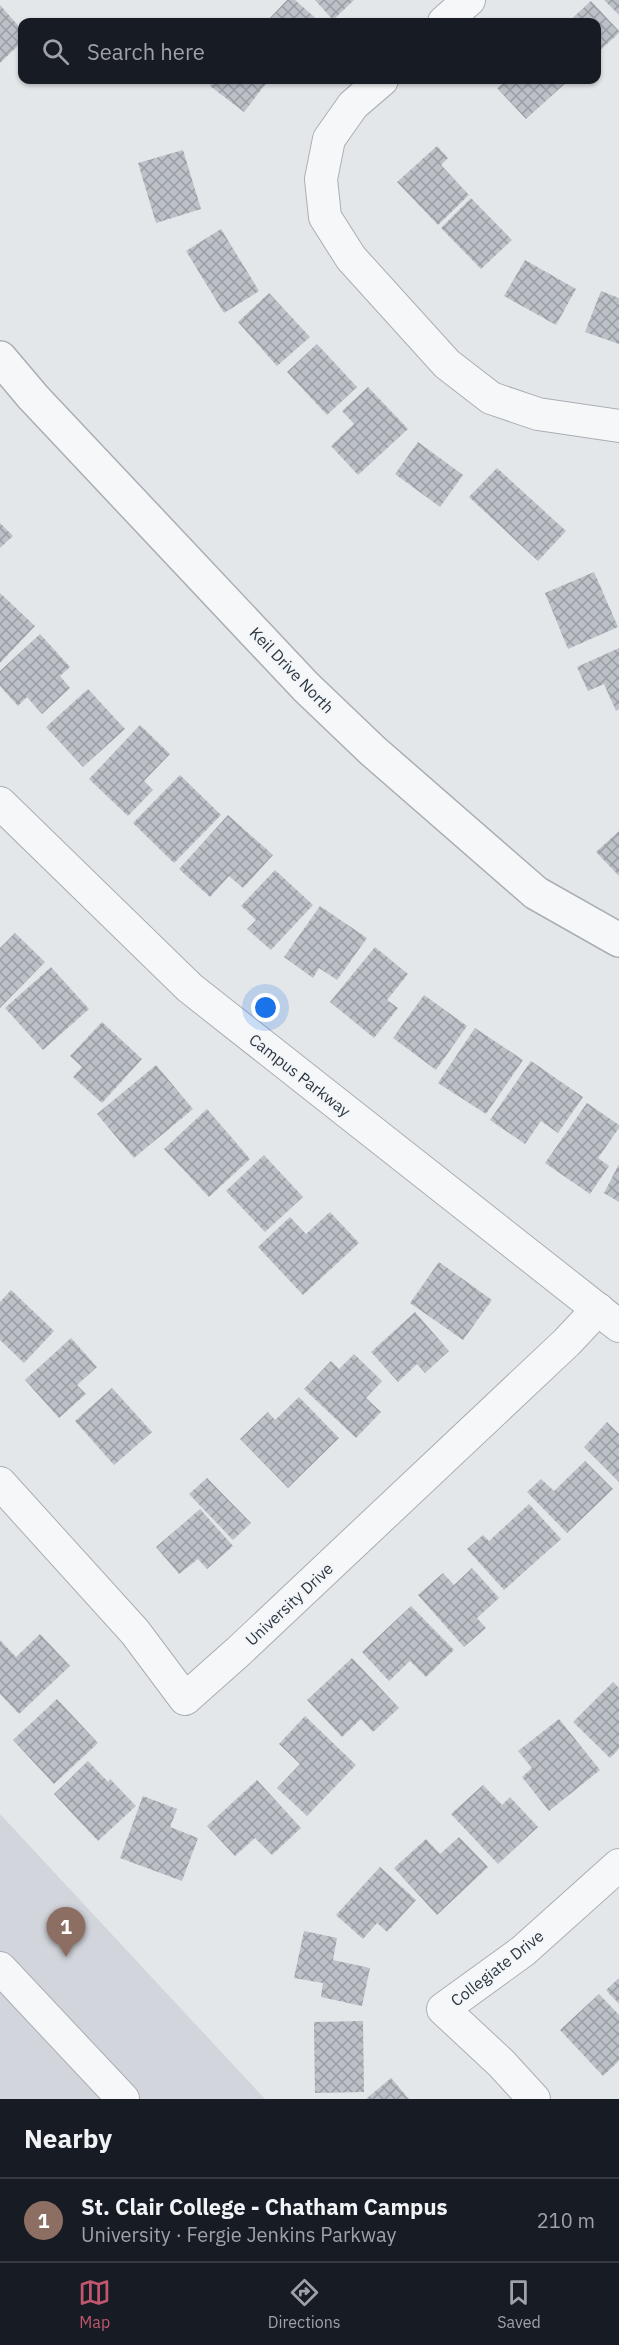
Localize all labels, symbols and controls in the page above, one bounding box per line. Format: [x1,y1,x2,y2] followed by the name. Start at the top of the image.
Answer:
[18,18,601,84] search box
[39,35,72,68] icon: search
[87,37,205,66] text: Search here
[246,623,338,717] street label: Keil Drive North
[251,993,280,1022] your location
[245,1029,355,1121] street label: Campus Parkway
[241,1558,337,1650] street label: University Drive
[46,1908,86,1957] pin: 1
[446,1925,548,2011] street label: Collegiate Drive
[24,2121,112,2155] text: Nearby
[81,2192,448,2221] text: St. Clair College - Chatham Campus
[38,2207,50,2234] text: 1
[537,2207,595,2234] text: 210 m
[81,2221,397,2248] text: University · Fergie Jenkins Parkway
[78,2276,111,2332] tab: Map
[268,2276,341,2332] tab: Directions
[497,2276,541,2332] tab: Saved

